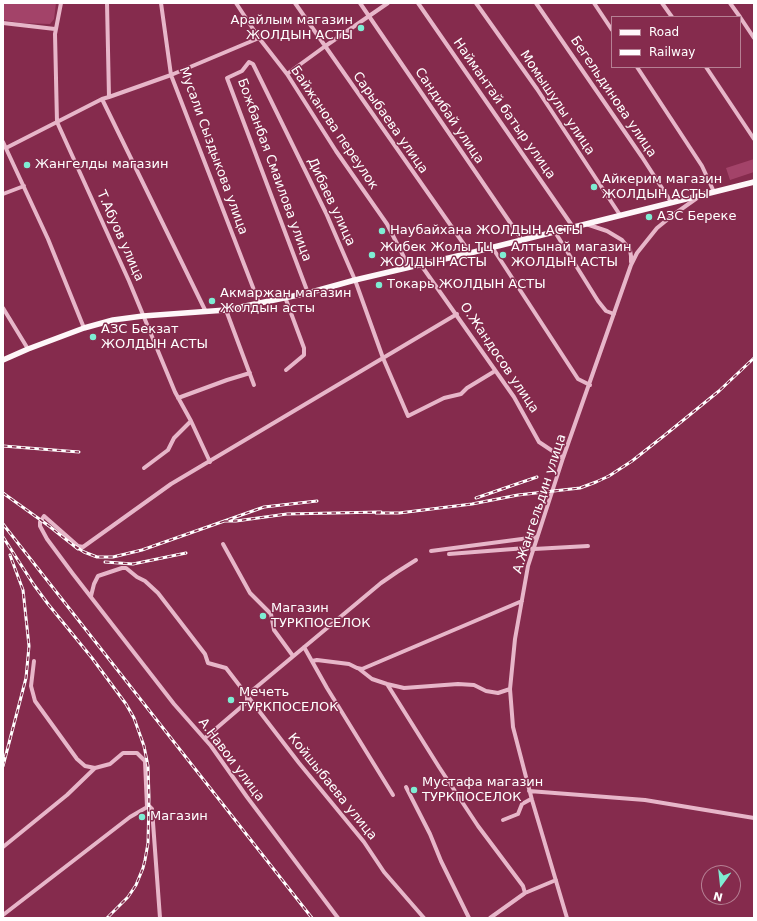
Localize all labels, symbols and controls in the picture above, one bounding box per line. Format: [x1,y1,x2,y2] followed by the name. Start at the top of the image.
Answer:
[230,13,353,44] place label: Арайлым магазин ЖОЛДЫН АСТЫ
[611,16,741,68] legend
[356,23,366,33] marker: Арайлым магазин ЖОЛДЫН АСТЫ
[649,25,679,39] text: Road
[567,34,659,160] street label: Бегельдинова улица
[449,36,559,182] street label: Наймантай батыр улица
[649,45,695,59] text: Railway
[516,48,598,158] street label: Момышулы улица
[287,63,381,193] street label: Байжанова переулок
[175,65,251,237] street label: Мусали Сыздыкова улица
[411,65,487,167] street label: Сандибай улица
[349,69,431,177] street label: Сарыбаева улица
[234,76,314,264] street label: Божбанбая Смаилова улица
[304,155,358,249] street label: Дибаев улица
[35,157,168,173] place label: Жангелды магазин
[22,160,32,170] marker: Жангелды магазин
[602,172,722,203] place label: Айкерим магазин ЖОЛДЫН АСТЫ
[589,182,599,192] marker: Айкерим магазин ЖОЛДЫН АСТЫ
[93,188,147,284] street label: Т.Абуов улица
[657,209,736,225] place label: АЗС Береке
[644,212,654,222] marker: АЗС Береке
[390,223,583,239] place label: Наубайхана ЖОЛДЫН АСТЫ
[377,226,387,236] marker: Наубайхана ЖОЛДЫН АСТЫ
[380,240,493,271] place label: Жибек Жолы ТЦ ЖОЛДЫН АСТЫ
[511,240,632,271] place label: Алтынай магазин ЖОЛДЫН АСТЫ
[367,250,377,260] marker: Жибек Жолы ТЦ ЖОЛДЫН АСТЫ
[498,250,508,260] marker: Алтынай магазин ЖОЛДЫН АСТЫ
[387,277,546,293] place label: Токарь ЖОЛДЫН АСТЫ
[374,280,384,290] marker: Токарь ЖОЛДЫН АСТЫ
[220,286,352,317] place label: Акмаржан магазин Жолдын асты
[207,296,217,306] marker: Акмаржан магазин Жолдын асты
[456,300,542,416] street label: О.Жандосов улица
[101,322,208,353] place label: АЗС Бекзат ЖОЛДЫН АСТЫ
[88,332,98,342] marker: АЗС Бекзат ЖОЛДЫН АСТЫ
[510,432,570,576] street label: А.Жангельдин улица
[271,601,370,632] place label: Магазин ТУРКПОСЕЛОК
[258,611,268,621] marker: Магазин ТУРКПОСЕЛОК
[239,685,338,716] place label: Мечеть ТУРКПОСЕЛОК
[226,695,236,705] marker: Мечеть ТУРКПОСЕЛОК
[195,715,267,805] street label: А.Навои улица
[284,730,380,844] street label: Койшыбаева улица
[422,775,543,806] place label: Мустафа магазин ТУРКПОСЕЛОК
[409,785,419,795] marker: Мустафа магазин ТУРКПОСЕЛОК
[150,809,208,825] place label: Магазин
[137,812,147,822] marker: Магазин
[701,865,741,905] north arrow
[712,889,724,904] text: N

